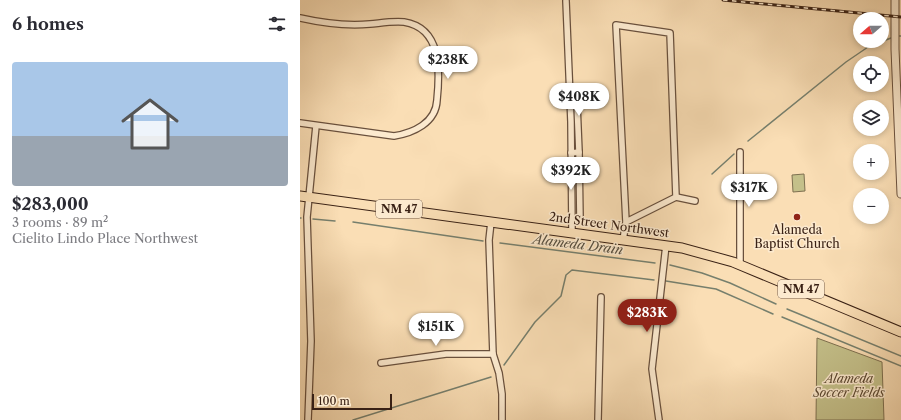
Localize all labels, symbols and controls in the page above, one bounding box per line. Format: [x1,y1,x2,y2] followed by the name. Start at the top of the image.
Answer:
[853,12,889,48] north arrow
[853,12,889,224] map controls
[266,13,288,35] icon: filters
[12,14,84,34] text: 6 homes
[420,46,476,80] pin: $238K
[428,51,468,67] text: $238K
[853,56,889,92] button: locate
[551,83,607,117] pin: $408K
[114,88,186,160] icon: home
[558,88,600,104] text: $408K
[853,100,889,136] button: layers
[853,144,889,180] button: +
[543,157,599,191] pin: $392K
[551,162,591,178] text: $392K
[721,174,777,208] pin: $317K
[730,179,768,195] text: $317K
[853,188,889,224] button: −
[12,194,89,214] text: $283,000
[376,200,422,218] road number: NM 47
[548,209,671,240] street label: 2nd Street Northwest
[792,212,802,222] marker: Alameda Baptist Church
[12,214,108,230] text: 3 rooms · 89 m²
[754,222,840,251] place label: Alameda Baptist Church
[12,230,198,246] text: Cielito Lindo Place Northwest
[530,230,624,258] water label: Alameda Drain
[778,280,824,298] road number: NM 47
[619,299,675,333] pin: $283K
[627,304,667,320] text: $283K
[408,313,464,347] pin: $151K
[418,318,454,334] text: $151K
[812,371,886,400] park label: Alameda Soccer Fields
[312,392,392,411] scale bar
[318,394,350,408] text: 100 m

